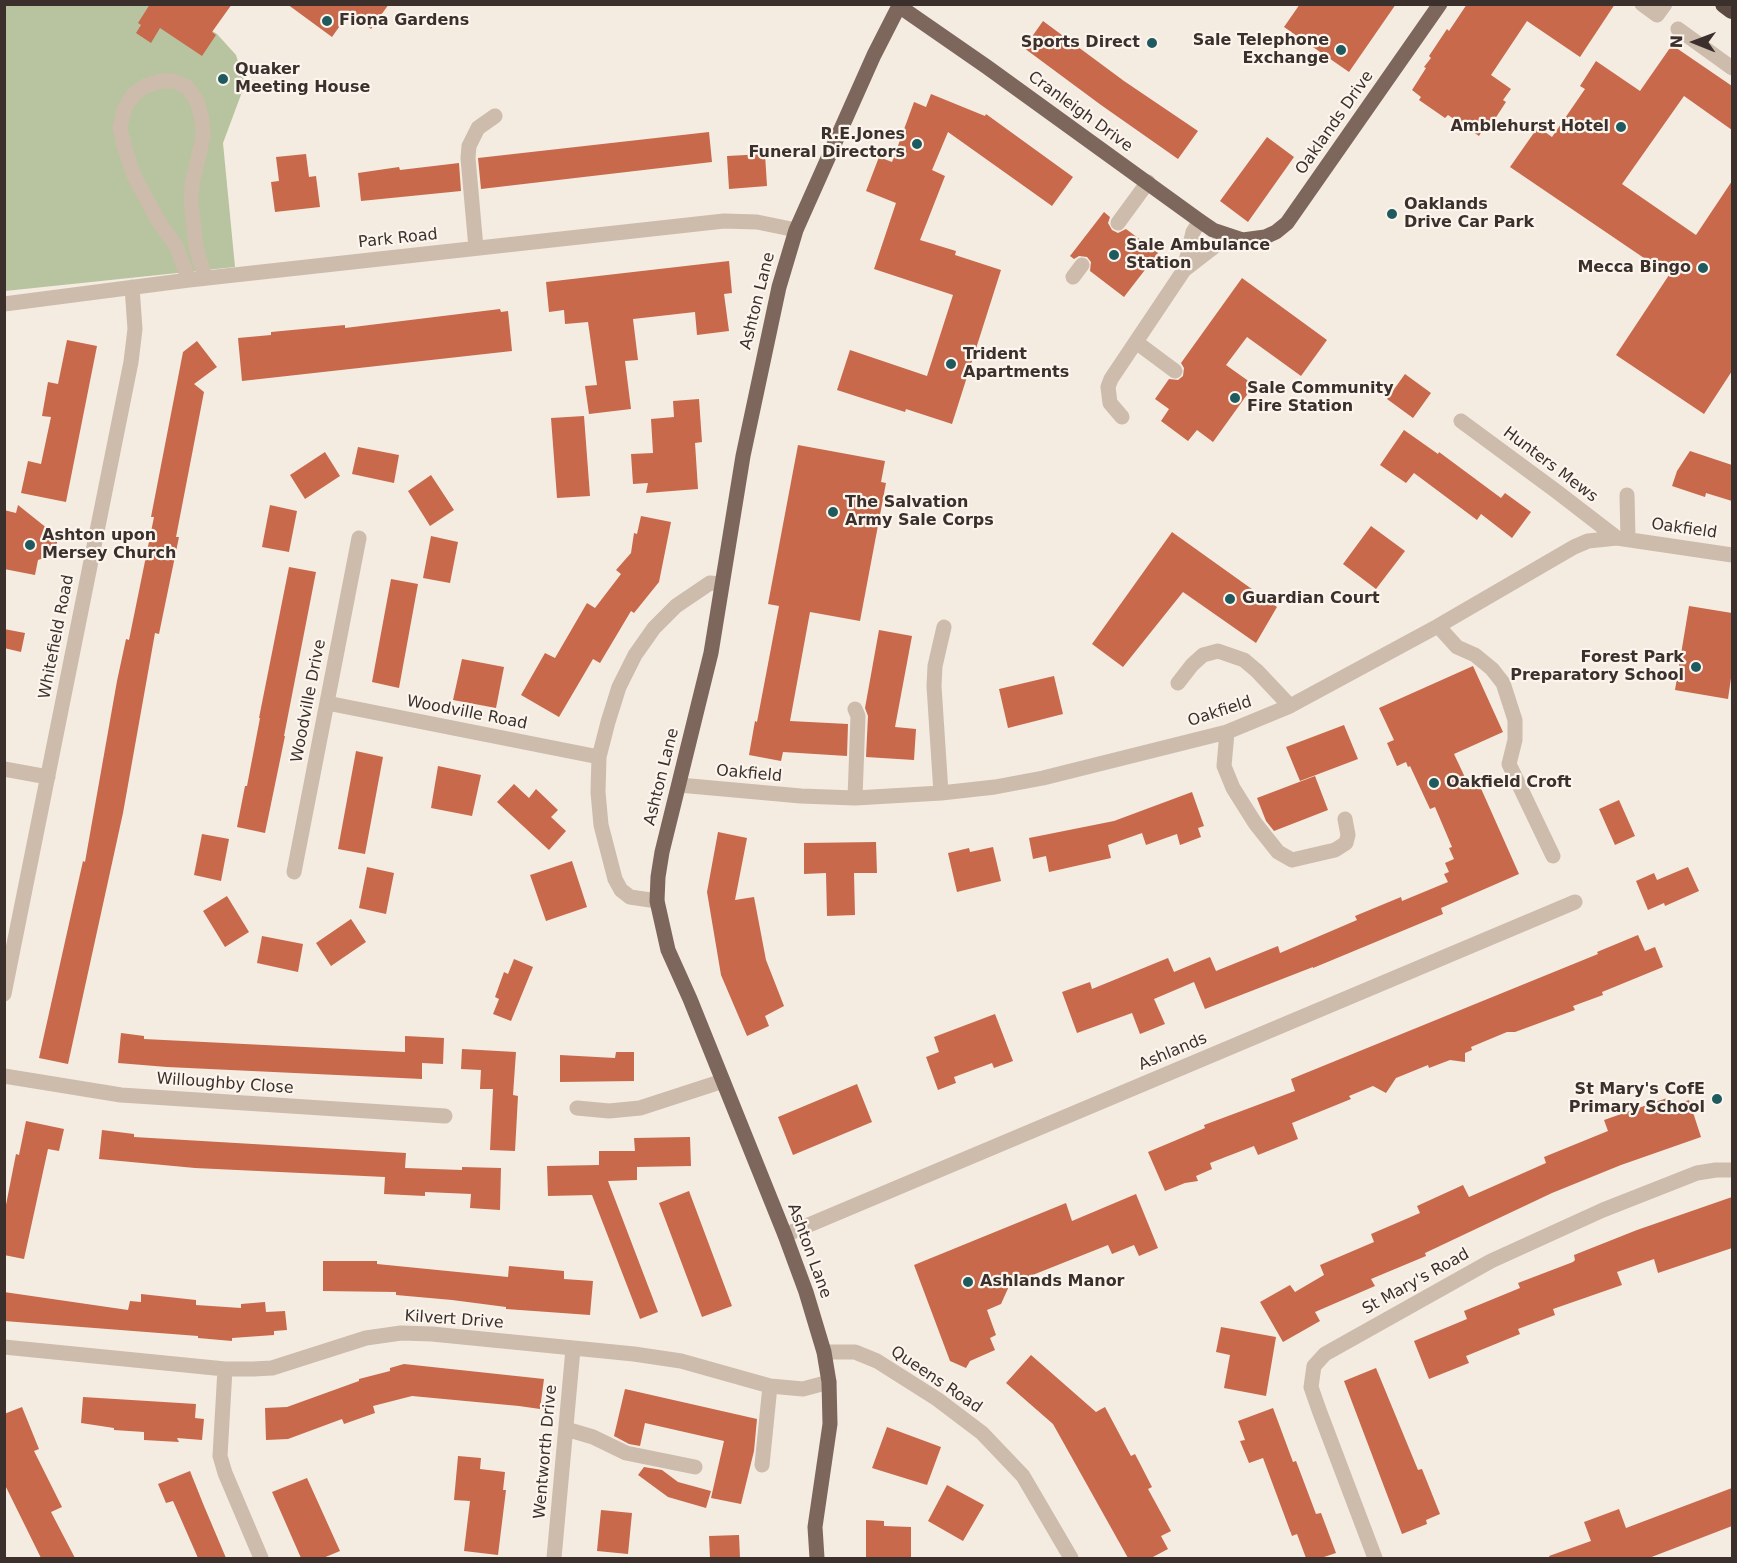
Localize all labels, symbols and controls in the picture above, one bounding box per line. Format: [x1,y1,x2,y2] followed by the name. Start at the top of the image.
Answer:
[339,11,469,31] place label: Fiona Gardens
[1665,12,1725,72] north arrow
[320,14,334,28] marker: Fiona Gardens
[1193,31,1329,69] place label: Sale Telephone Exchange
[1021,33,1140,53] place label: Sports Direct
[1667,35,1686,49] text: N
[1145,36,1159,50] marker: Sports Direct
[1334,43,1348,57] marker: Sale Telephone Exchange
[235,60,370,98] place label: Quaker Meeting House
[1292,67,1378,179] street label: Oaklands Drive
[1024,68,1136,156] street label: Cranleigh Drive
[216,72,230,86] marker: Quaker Meeting House
[1450,117,1609,137] place label: Amblehurst Hotel
[1614,120,1628,134] marker: Amblehurst Hotel
[748,125,905,163] place label: R.E.Jones Funeral Directors
[910,137,924,151] marker: R.E.Jones Funeral Directors
[1404,195,1534,233] place label: Oaklands Drive Car Park
[1385,207,1399,221] marker: Oaklands Drive Car Park
[357,225,439,253] street label: Park Road
[1126,236,1270,274] place label: Sale Ambulance Station
[1107,248,1121,262] marker: Sale Ambulance Station
[737,250,779,352] street label: Ashton Lane
[1577,258,1691,278] place label: Mecca Bingo
[1696,261,1710,275] marker: Mecca Bingo
[963,345,1069,383] place label: Trident Apartments
[944,357,958,371] marker: Trident Apartments
[1247,379,1394,417] place label: Sale Community Fire Station
[1228,391,1242,405] marker: Sale Community Fire Station
[1499,423,1601,507] street label: Hunters Mews
[845,493,994,531] place label: The Salvation Army Sale Corps
[826,505,840,519] marker: The Salvation Army Sale Corps
[1650,515,1718,543] street label: Oakfield
[42,526,176,564] place label: Ashton upon Mersey Church
[23,538,37,552] marker: Ashton upon Mersey Church
[36,573,78,701] street label: Whitefield Road
[1242,589,1380,609] place label: Guardian Court
[1223,592,1237,606] marker: Guardian Court
[288,638,330,764] street label: Woodville Drive
[1510,648,1684,686] place label: Forest Park Preparatory School
[1689,660,1703,674] marker: Forest Park Preparatory School
[405,692,529,734] street label: Woodville Road
[1186,693,1254,731] street label: Oakfield
[641,726,683,828] street label: Ashton Lane
[715,762,783,786] street label: Oakfield
[1446,773,1571,793] place label: Oakfield Croft
[1427,776,1441,790] marker: Oakfield Croft
[1136,1029,1210,1075] street label: Ashlands
[156,1070,294,1098] street label: Willoughby Close
[1569,1080,1705,1118] place label: St Mary's CofE Primary School
[1710,1092,1724,1106] marker: St Mary's CofE Primary School
[783,1201,835,1301] street label: Ashton Lane
[1359,1245,1473,1319] street label: St Mary's Road
[980,1272,1125,1292] place label: Ashlands Manor
[961,1275,975,1289] marker: Ashlands Manor
[404,1307,504,1333] street label: Kilvert Drive
[887,1342,985,1418] street label: Queens Road
[531,1384,561,1520] street label: Wentworth Drive

